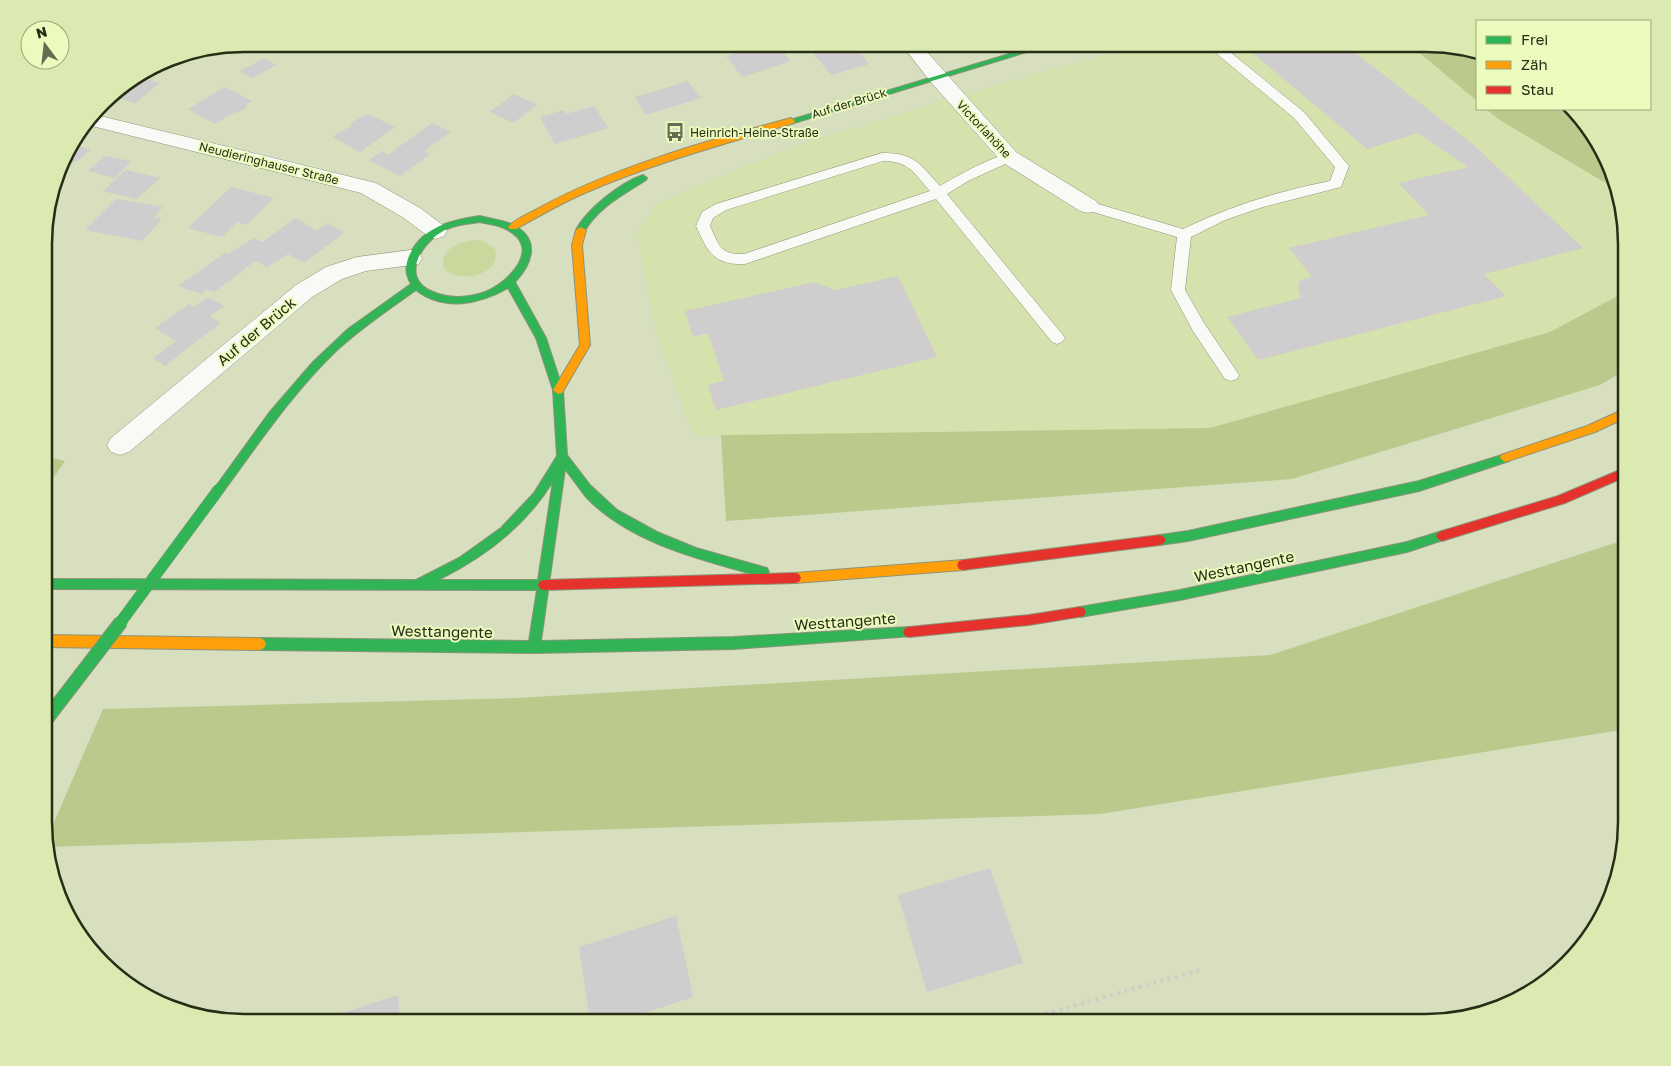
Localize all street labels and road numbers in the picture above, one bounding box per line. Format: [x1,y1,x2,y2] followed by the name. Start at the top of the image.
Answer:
[810,84,889,122] street label: Auf der Brück
[953,97,1015,161] street label: Victoriahöhe
[198,138,340,188] street label: Neudieringhauser Straße
[213,293,299,369] street label: Auf der Brück
[1192,547,1296,585] street label: Westtangente
[794,608,897,634] street label: Westtangente
[391,621,493,641] street label: Westtangente

